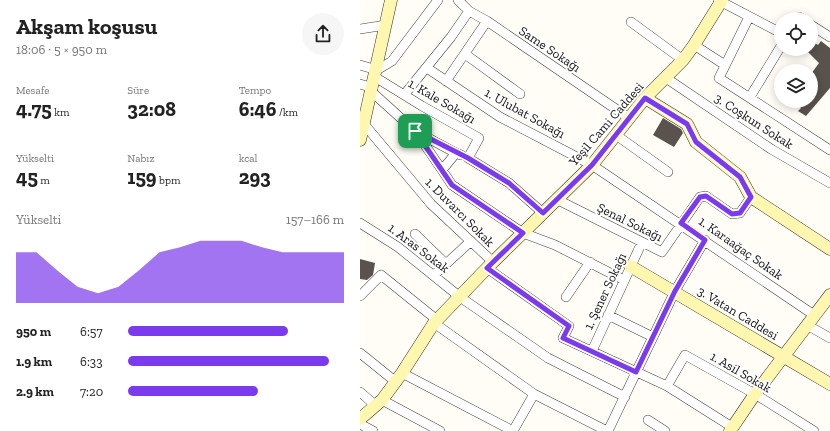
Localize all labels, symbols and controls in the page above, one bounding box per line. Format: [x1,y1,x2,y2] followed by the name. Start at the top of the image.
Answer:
[774,12,818,108] map controls
[774,12,818,56] button: locate
[16,13,157,40] text: Akşam koşusu
[302,13,344,55] button: share
[516,23,584,75] street label: Same Sokağı
[16,42,107,57] text: 18:06 · 5 × 950 m
[774,64,818,108] button: layers
[406,76,479,126] street label: 1. Kale Sokağı
[565,79,647,170] street label: Yeşil Cami Caddesi
[16,84,49,97] text: Mesafe
[127,84,149,97] text: Süre
[239,84,271,97] text: Tempo
[482,85,568,141] street label: 1. Ulubat Sokağı
[712,90,796,152] street label: 3. Coşkun Sokak
[16,97,52,121] text: 4.75
[127,97,176,121] text: 32:08
[239,97,276,121] text: 6:46
[52,106,69,119] text: km
[276,106,298,119] text: /km
[398,114,432,148] pin
[404,120,426,142] icon: arrive
[16,152,54,165] text: Yükselti
[127,152,155,165] text: Nabız
[239,152,258,165] text: kcal
[16,165,38,189] text: 45
[127,165,157,189] text: 159
[239,165,271,189] text: 293
[38,174,50,187] text: m
[157,174,180,187] text: bpm
[422,174,498,250] street label: 1. Duvarcı Sokak
[595,200,665,244] street label: Şenal Sokağı
[16,212,61,227] text: Yükselti
[286,212,344,227] text: 157–166 m
[696,213,786,283] street label: 1. Karaağaç Sokak
[386,220,453,276] street label: 1. Aras Sokak
[581,250,629,332] street label: 1. Şener Sokağı
[695,283,781,343] street label: 3. Vatan Caddesi
[16,324,51,339] text: 950 m
[80,324,103,339] text: 6:57
[708,349,774,396] street label: 1. Asil Sokak
[16,354,52,369] text: 1.9 km
[80,354,103,369] text: 6:33
[16,384,54,399] text: 2.9 km
[80,384,103,399] text: 7:20

